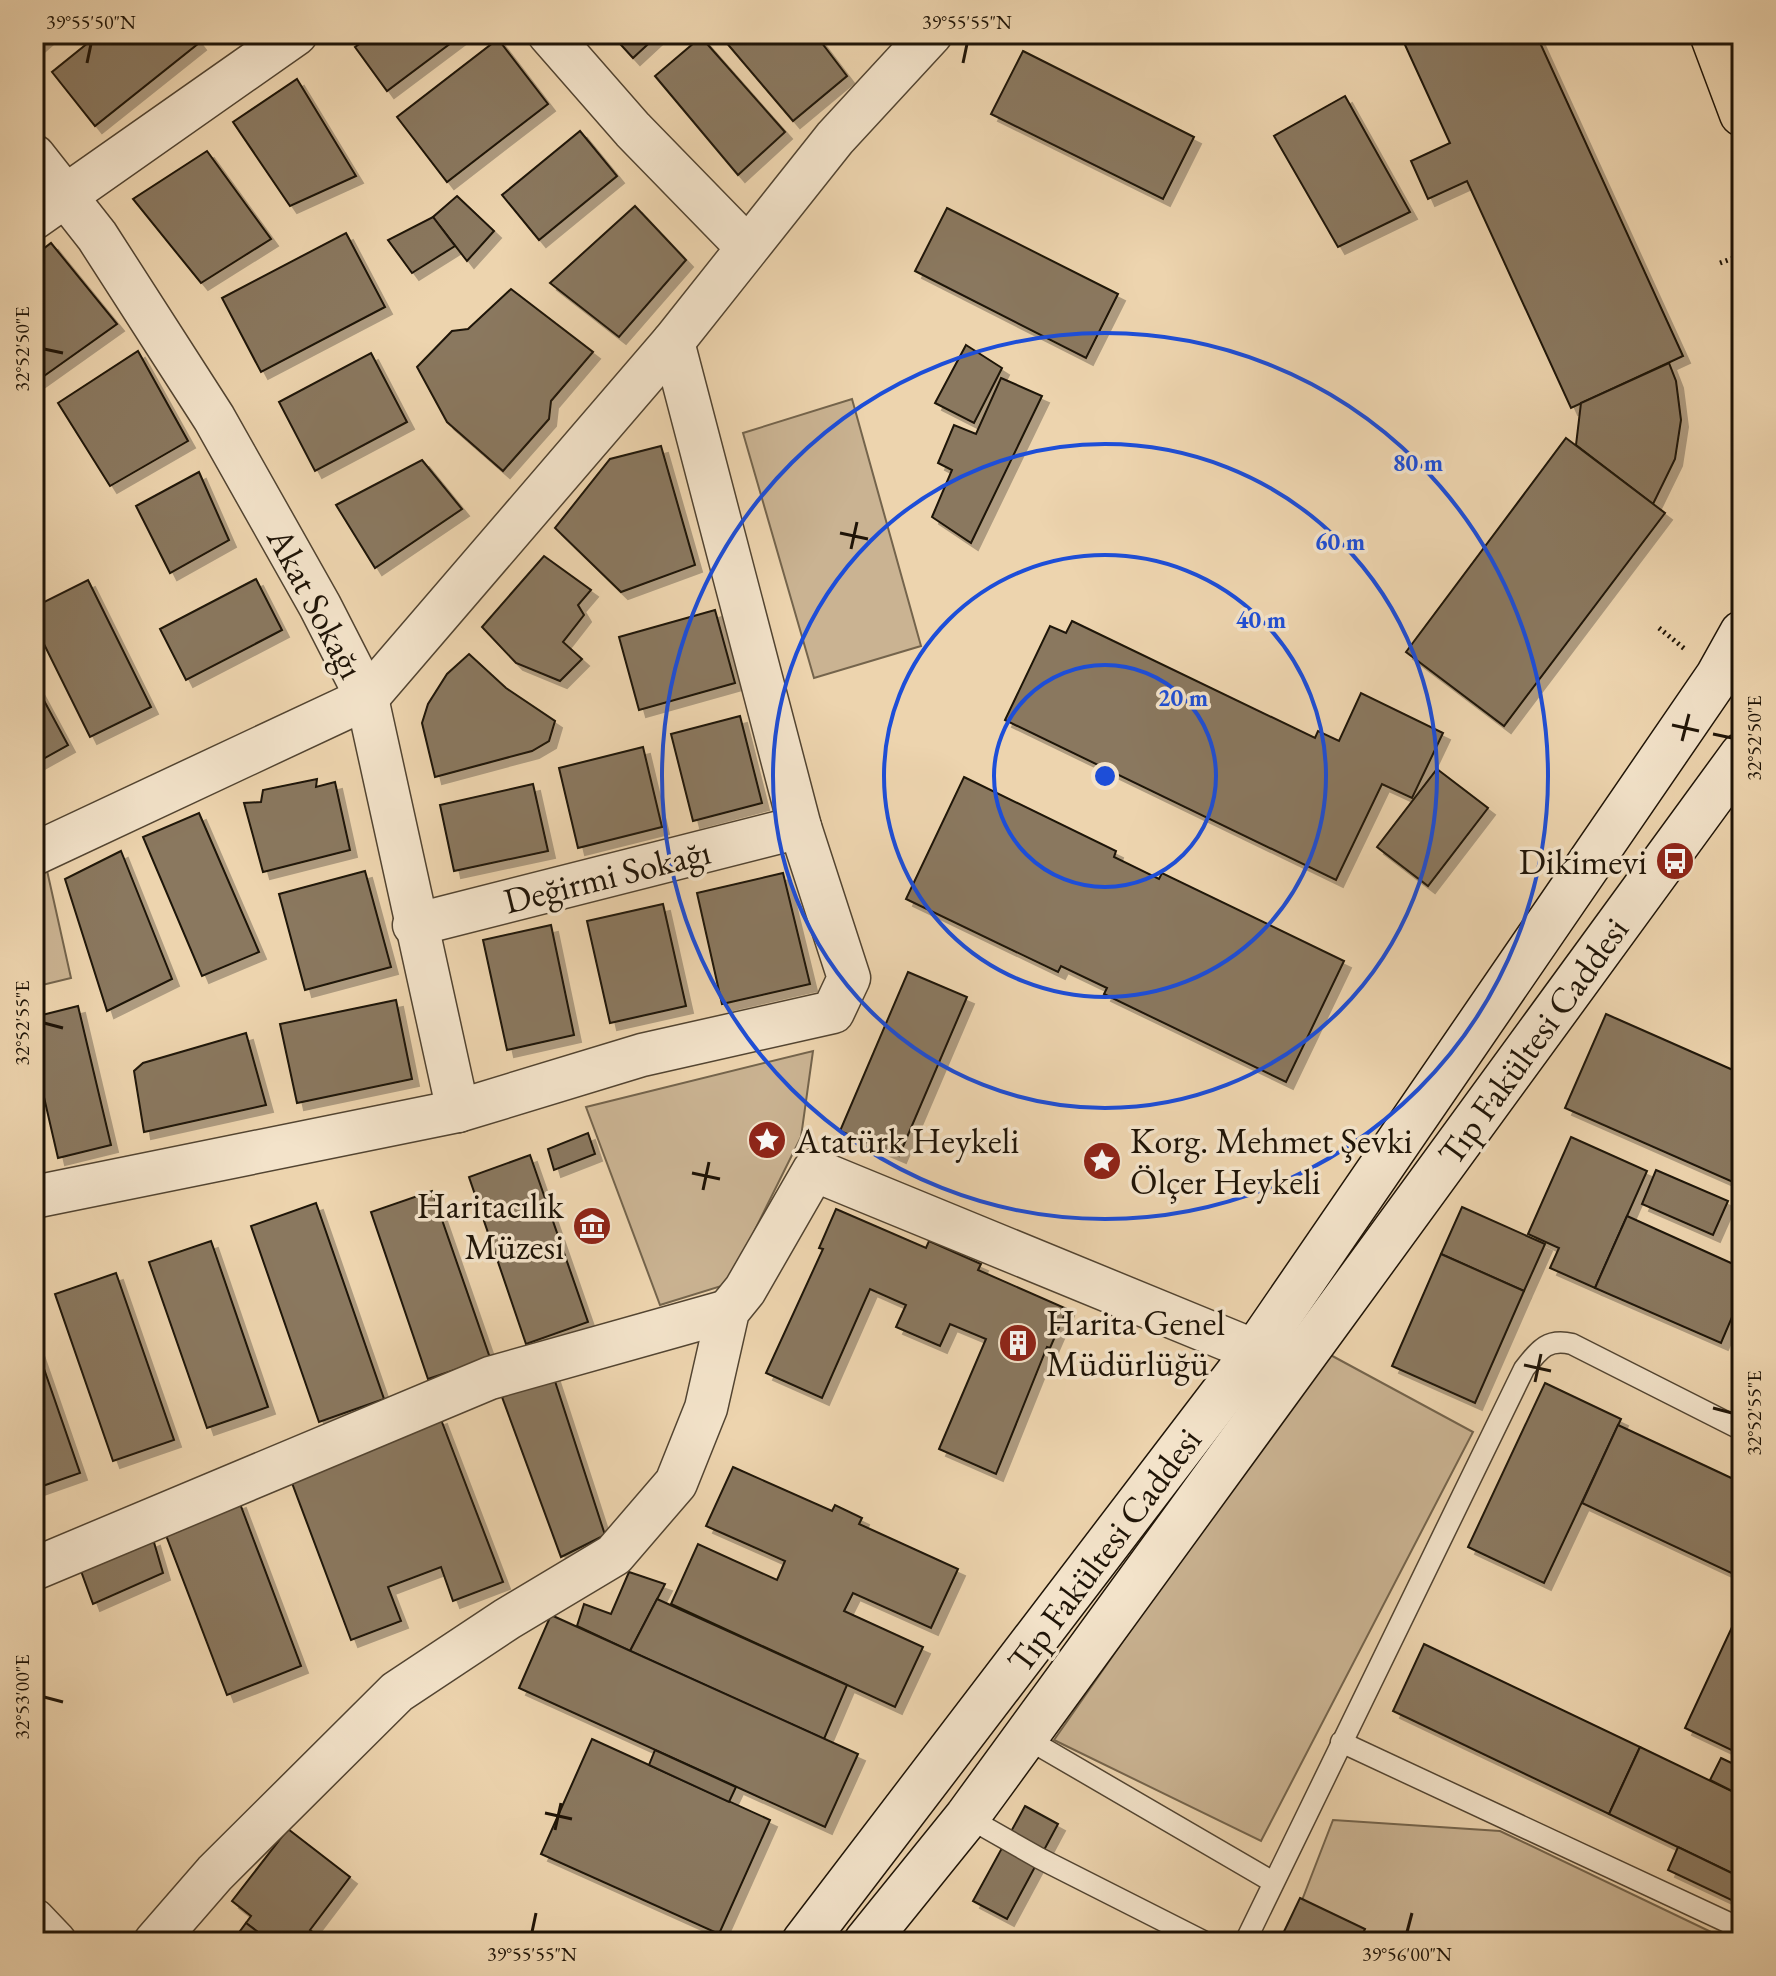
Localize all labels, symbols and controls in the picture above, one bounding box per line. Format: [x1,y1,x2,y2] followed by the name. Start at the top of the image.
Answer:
[46,9,136,35] text: 39°55'50"N
[922,9,1012,35] text: 39°55'55"N
[9,306,35,392] text: 32°52'50"E
[1393,447,1443,478] text: 80 m
[256,518,375,687] street label: Akat Sokağı
[1315,526,1365,557] text: 60 m
[1236,604,1286,635] text: 40 m
[1158,682,1208,713] text: 20 m
[1741,695,1767,781] text: 32°52'50"E
[1091,762,1119,790] centre of rings
[499,828,715,924] street label: Değirmi Sokağı
[1519,838,1647,885] place label: Dikimevi
[1654,840,1696,882] bus stop icon: Dikimevi
[1427,908,1639,1174] street label: Tıp Fakültesi Caddesi
[9,980,35,1066] text: 32°52'55"E
[794,1117,1019,1164] place label: Atatürk Heykeli
[1130,1117,1413,1205] place label: Korg. Mehmet Şevki Ölçer Heykeli
[746,1119,788,1161] place icon: Atatürk Heykeli
[1081,1140,1123,1182] place icon: Korg. Mehmet Şevki Ölçer Heykeli
[417,1182,565,1270] place label: Haritacılık Müzesi
[571,1205,613,1247] museum icon: Haritacılık Müzesi
[1046,1299,1225,1387] place label: Harita Genel Müdürlüğü
[997,1322,1039,1364] building icon: Harita Genel Müdürlüğü
[1741,1370,1767,1456] text: 32°52'55"E
[996,1418,1212,1682] street label: Tıp Fakültesi Caddesi
[9,1654,35,1740] text: 32°53'00"E
[487,1941,577,1967] text: 39°55'55"N
[1362,1941,1452,1967] text: 39°56'00"N

